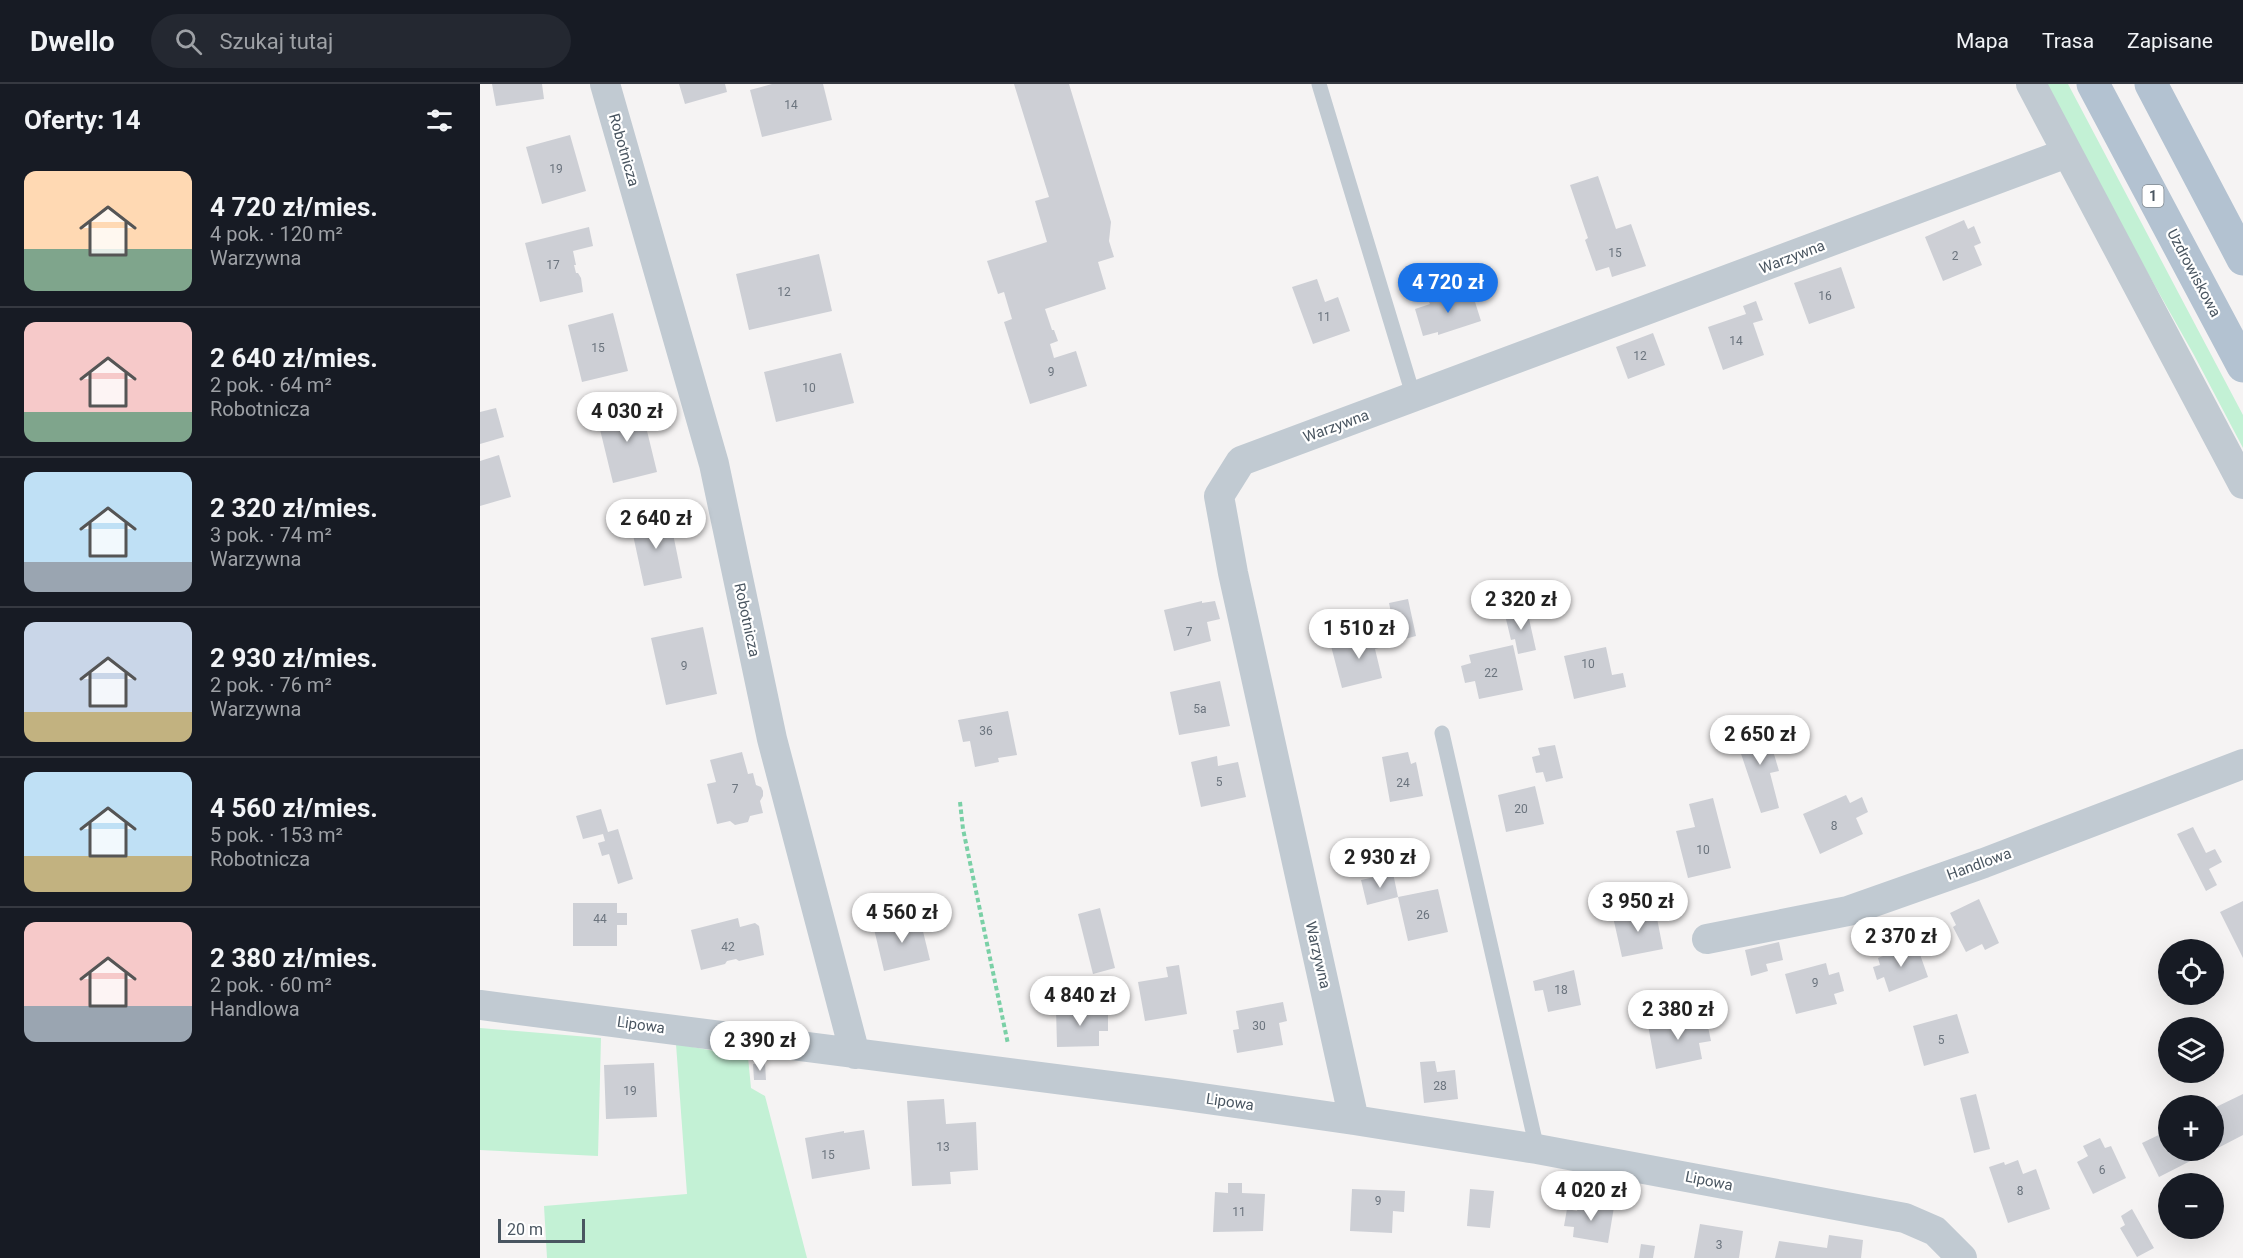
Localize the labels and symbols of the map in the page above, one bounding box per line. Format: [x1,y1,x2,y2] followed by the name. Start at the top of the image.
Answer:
[784,98,798,112] house number: 14
[605,111,643,189] street label: Robotnicza
[549,162,563,176] house number: 19
[2142,185,2164,207] road number: 1
[2163,226,2225,320] street label: Uzdrowiskowa
[1757,236,1827,278] street label: Warzywna
[1608,246,1622,260] house number: 15
[1952,249,1959,263] house number: 2
[546,258,560,272] house number: 17
[1386,263,1510,314] pin: 4 720 zł
[777,285,791,299] house number: 12
[1818,289,1832,303] house number: 16
[1317,310,1331,324] house number: 11
[1729,334,1743,348] house number: 14
[591,341,605,355] house number: 15
[1633,349,1647,363] house number: 12
[1048,365,1054,379] house number: 9
[802,381,816,395] house number: 10
[565,392,689,443] pin: 4 030 zł
[1301,406,1371,446] street label: Warzywna
[594,499,718,550] pin: 2 640 zł
[1459,580,1583,631] pin: 2 320 zł
[730,581,764,659] street label: Robotnicza
[1297,609,1421,660] pin: 1 510 zł
[1186,625,1193,639] house number: 7
[1581,657,1595,671] house number: 10
[681,659,687,673] house number: 9
[1484,666,1498,680] house number: 22
[1193,702,1207,716] house number: 5a
[1698,715,1822,766] pin: 2 650 zł
[979,724,993,738] house number: 36
[1216,775,1223,789] house number: 5
[1396,776,1410,790] house number: 24
[732,782,739,796] house number: 7
[1514,802,1528,816] house number: 20
[1831,819,1838,833] house number: 8
[1318,838,1442,889] pin: 2 930 zł
[1696,843,1710,857] house number: 10
[1944,844,2014,884] street label: Handlowa
[1576,882,1700,933] pin: 3 950 zł
[840,893,964,944] pin: 4 560 zł
[1416,908,1430,922] house number: 26
[593,912,607,926] house number: 44
[1839,917,1963,968] pin: 2 370 zł
[1302,920,1334,990] street label: Warzywna
[721,940,735,954] house number: 42
[1018,976,1142,1027] pin: 4 840 zł
[1812,976,1818,990] house number: 9
[1554,983,1568,997] house number: 18
[1616,990,1740,1041] pin: 2 380 zł
[616,1013,666,1037] street label: Lipowa
[1252,1019,1266,1033] house number: 30
[698,1021,822,1072] pin: 2 390 zł
[1938,1033,1945,1047] house number: 5
[1433,1079,1447,1093] house number: 28
[623,1084,637,1098] house number: 19
[1205,1090,1255,1114] street label: Lipowa
[936,1140,950,1154] house number: 13
[821,1148,835,1162] house number: 15
[2099,1163,2106,1177] house number: 6
[1684,1168,1734,1194] street label: Lipowa
[1529,1171,1653,1222] pin: 4 020 zł
[2017,1184,2024,1198] house number: 8
[1375,1194,1381,1208] house number: 9
[1232,1205,1246,1219] house number: 11
[498,1216,585,1244] scale bar
[1716,1238,1722,1252] house number: 3

